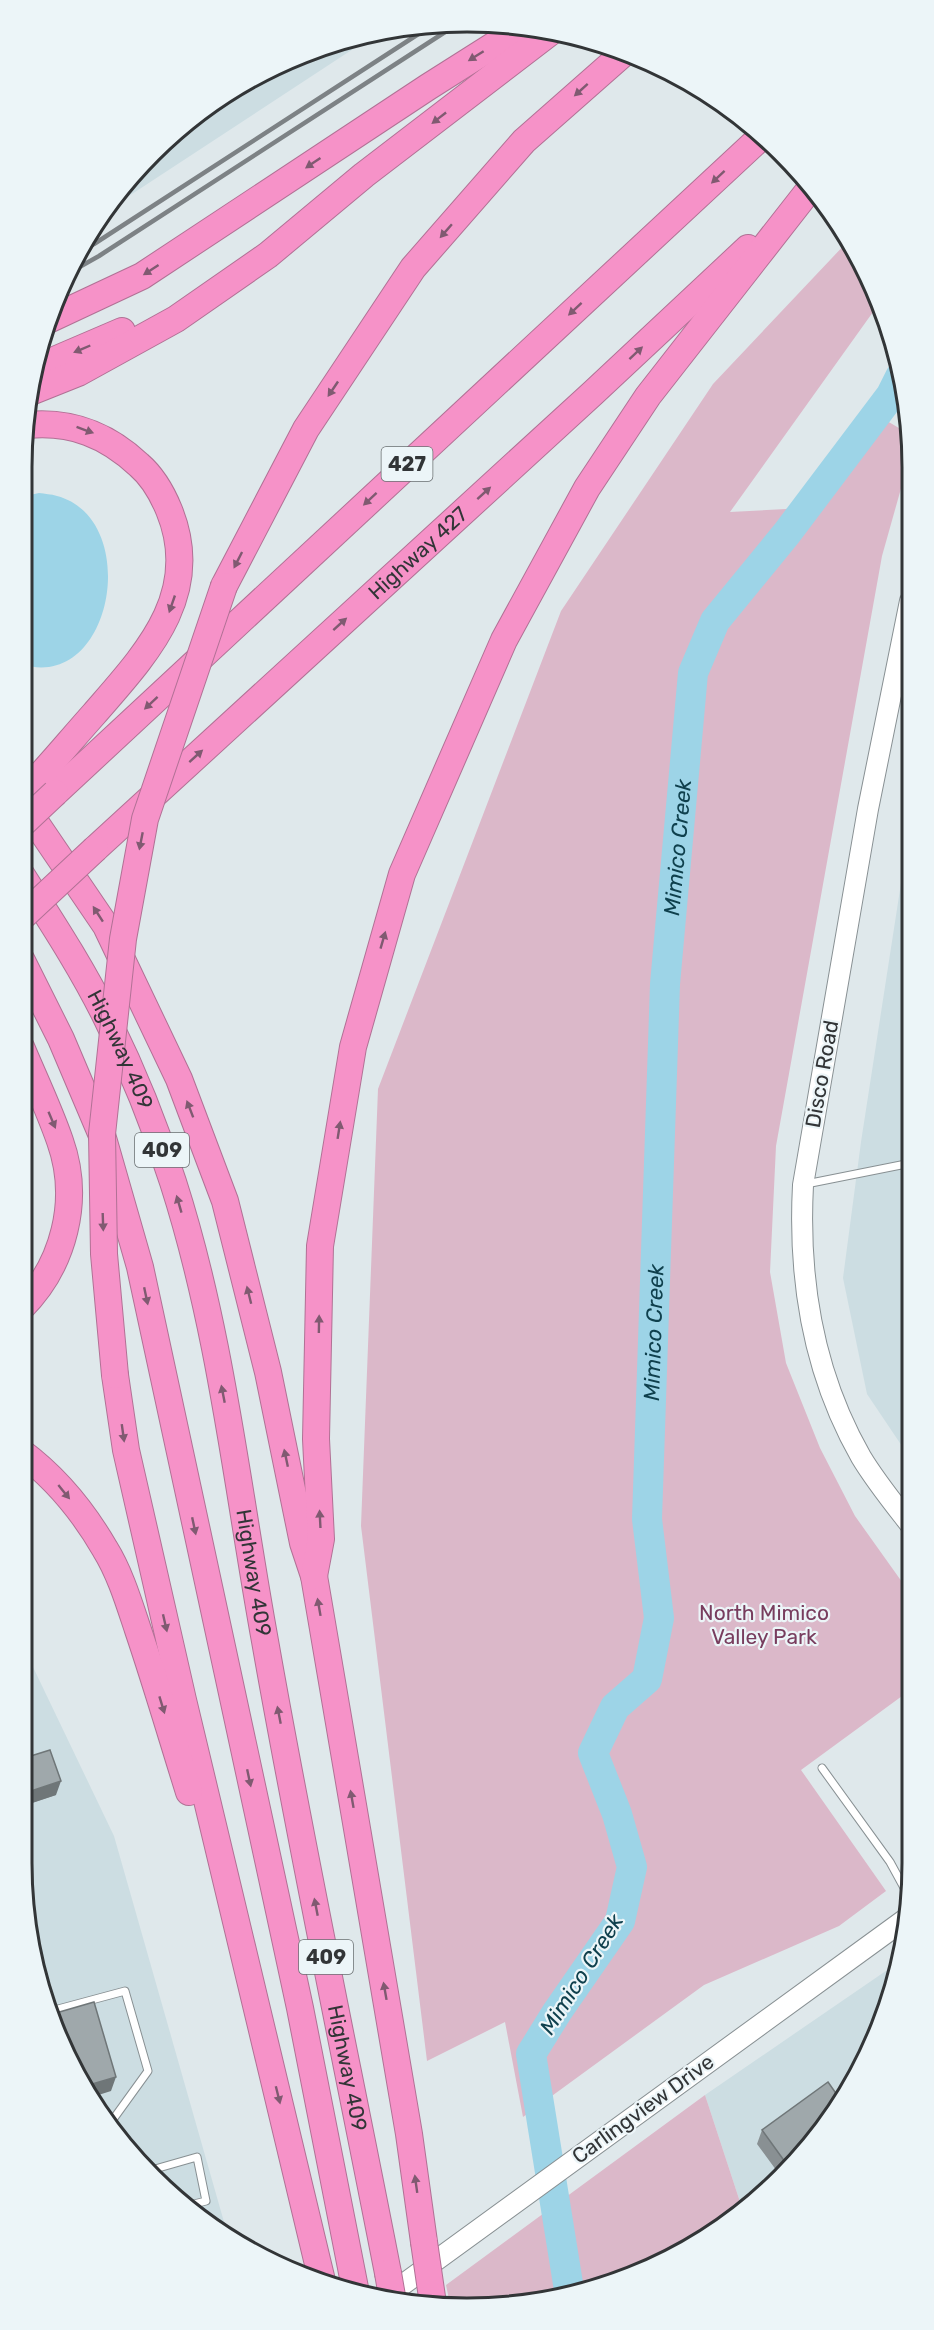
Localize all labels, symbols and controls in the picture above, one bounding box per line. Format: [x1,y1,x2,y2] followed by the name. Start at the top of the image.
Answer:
[468,51,485,62] one-way arrow
[573,83,588,97] one-way arrow
[431,111,446,123] one-way arrow
[305,157,321,168] one-way arrow
[711,169,725,183] one-way arrow
[440,223,453,238] one-way arrow
[143,264,159,276] one-way arrow
[568,302,583,315] one-way arrow
[73,345,91,354] one-way arrow
[628,346,643,360] one-way arrow
[327,381,338,397] one-way arrow
[77,426,95,436] one-way arrow
[382,447,432,481] road number: 427
[476,487,491,500] one-way arrow
[363,492,378,506] one-way arrow
[363,501,473,604] street label: Highway 427
[233,551,243,568] one-way arrow
[166,595,176,613] one-way arrow
[332,617,347,631] one-way arrow
[144,696,159,709] one-way arrow
[188,749,203,763] one-way arrow
[658,777,697,917] water label: Mimico Creek
[136,832,145,851] one-way arrow
[93,906,104,922] one-way arrow
[379,931,388,949] one-way arrow
[82,986,159,1112] street label: Highway 409
[800,1018,843,1130] street label: Disco Road
[185,1100,194,1118] one-way arrow
[48,1111,57,1129] one-way arrow
[335,1121,344,1140] one-way arrow
[135,1133,189,1167] road number: 409
[174,1195,183,1213] one-way arrow
[98,1213,108,1232] one-way arrow
[638,1263,670,1402] water label: Mimico Creek
[141,1286,151,1305] one-way arrow
[243,1286,253,1304] one-way arrow
[314,1314,324,1333] one-way arrow
[218,1384,227,1403] one-way arrow
[119,1423,128,1442] one-way arrow
[281,1449,290,1468] one-way arrow
[57,1484,70,1499] one-way arrow
[231,1507,277,1638] street label: Highway 409
[315,1509,324,1528] one-way arrow
[190,1516,200,1535] one-way arrow
[314,1597,323,1616] one-way arrow
[699,1600,829,1649] park label: North Mimico Valley Park
[161,1614,170,1633] one-way arrow
[158,1696,167,1714] one-way arrow
[274,1706,283,1725] one-way arrow
[245,1768,254,1787] one-way arrow
[347,1789,356,1808] one-way arrow
[311,1897,320,1916] one-way arrow
[534,1909,629,2039] water label: Mimico Creek
[299,1940,353,1974] road number: 409
[380,1982,389,2001] one-way arrow
[323,2003,373,2133] street label: Highway 409
[567,2049,719,2168] street label: Carlingview Drive
[273,2086,283,2105] one-way arrow
[411,2174,420,2193] one-way arrow

